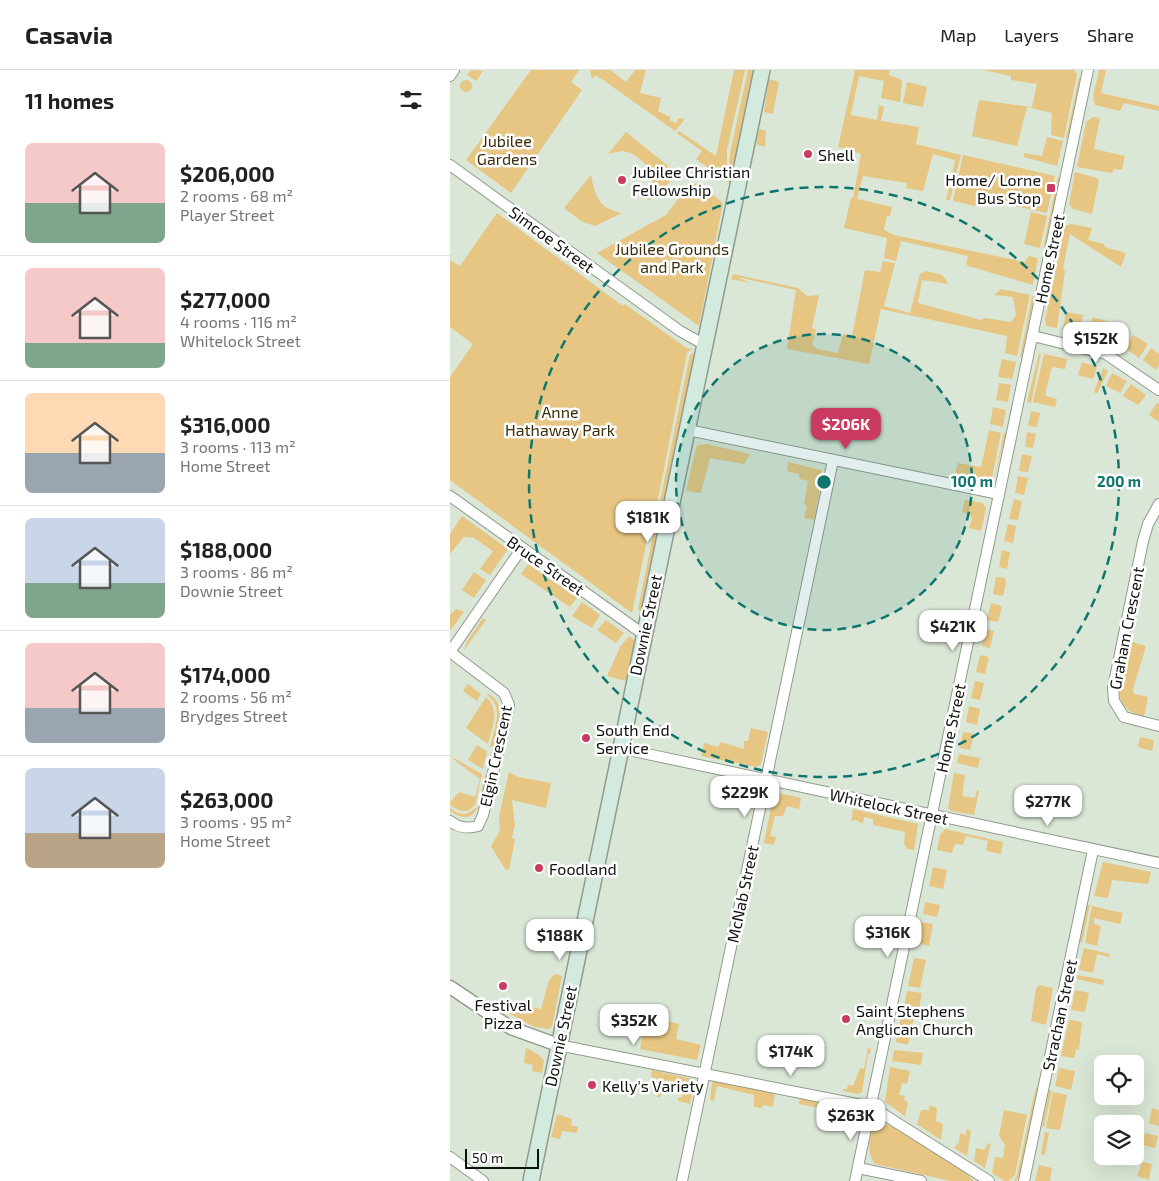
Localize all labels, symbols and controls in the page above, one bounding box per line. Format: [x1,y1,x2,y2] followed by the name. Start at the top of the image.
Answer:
[25,20,113,49] text: Casavia
[940,24,976,46] text: Map
[1004,24,1059,46] text: Layers
[1087,24,1134,46] text: Share
[397,86,425,114] icon: filters
[25,88,114,113] text: 11 homes
[477,131,537,168] park label: Jubilee Gardens
[818,145,855,164] place label: Shell
[802,148,814,160] marker: Shell
[180,161,275,186] text: $206,000
[632,162,750,199] place label: Jubilee Christian Fellowship
[65,163,125,223] icon: home
[945,170,1041,207] place label: Home/ Lorne Bus Stop
[616,174,628,186] marker: Jubilee Christian Fellowship
[1045,182,1057,194] marker: Home/ Lorne Bus Stop
[180,186,293,205] text: 2 rooms · 68 m²
[506,202,598,276] street label: Simcoe Street
[180,205,274,224] text: Player Street
[1030,213,1068,305] street label: Home Street
[615,239,729,276] park label: Jubilee Grounds and Park
[180,287,271,312] text: $277,000
[65,288,125,348] icon: home
[180,312,297,331] text: 4 rooms · 116 m²
[1061,322,1131,364] pin: $152K
[1074,328,1118,347] text: $152K
[180,331,301,350] text: Whitelock Street
[505,402,615,439] park label: Anne Hathaway Park
[811,408,881,450] pin: $206K
[180,412,270,437] text: $316,000
[65,413,125,473] icon: home
[822,414,870,433] text: $206K
[180,437,296,456] text: 3 rooms · 113 m²
[180,456,270,475] text: Home Street
[951,472,993,490] text: 100 m
[1097,472,1141,490] text: 200 m
[815,473,833,491] centre of rings
[613,500,683,543] pin: $181K
[626,507,670,526] text: $181K
[504,531,588,599] street label: Bruce Street
[180,537,272,562] text: $188,000
[65,538,125,598] icon: home
[180,562,293,581] text: 3 rooms · 86 m²
[1105,565,1147,691] street label: Graham Crescent
[625,573,665,677] street label: Downie Street
[180,581,283,600] text: Downie Street
[918,610,988,652] pin: $421K
[930,616,976,635] text: $421K
[180,662,271,687] text: $174,000
[65,663,125,723] icon: home
[931,682,969,774] street label: Home Street
[180,687,292,706] text: 2 rooms · 56 m²
[475,704,515,808] street label: Elgin Crescent
[180,706,288,725] text: Brydges Street
[596,720,670,757] place label: South End Service
[580,732,592,744] marker: South End Service
[710,776,780,818] pin: $229K
[721,782,769,801] text: $229K
[828,784,950,828] street label: Whitelock Street
[1013,784,1083,827] pin: $277K
[180,787,274,812] text: $263,000
[65,788,125,848] icon: home
[1025,791,1071,810] text: $277K
[180,812,292,831] text: 3 rooms · 95 m²
[180,831,270,850] text: Home Street
[722,844,762,944] street label: McNab Street
[549,859,617,878] place label: Foodland
[533,862,545,874] marker: Foodland
[853,916,923,958] pin: $316K
[525,918,595,961] pin: $188K
[866,922,910,941] text: $316K
[537,925,583,944] text: $188K
[1038,958,1080,1072] street label: Strachan Street
[497,980,509,992] marker: Festival Pizza
[540,984,580,1088] street label: Downie Street
[474,995,532,1032] place label: Festival Pizza
[856,1001,973,1038] place label: Saint Stephens Anglican Church
[599,1004,669,1046] pin: $352K
[611,1010,657,1029] text: $352K
[840,1013,852,1025] marker: Saint Stephens Anglican Church
[756,1034,826,1077] pin: $174K
[769,1041,813,1060] text: $174K
[1094,1055,1144,1165] map controls
[1094,1055,1144,1105] button: locate
[602,1076,704,1095] place label: Kelly's Variety
[586,1079,598,1091] marker: Kelly's Variety
[816,1098,886,1141] pin: $263K
[827,1105,875,1124] text: $263K
[1094,1115,1144,1165] button: layers
[465,1146,539,1169] scale bar
[472,1149,503,1166] text: 50 m

